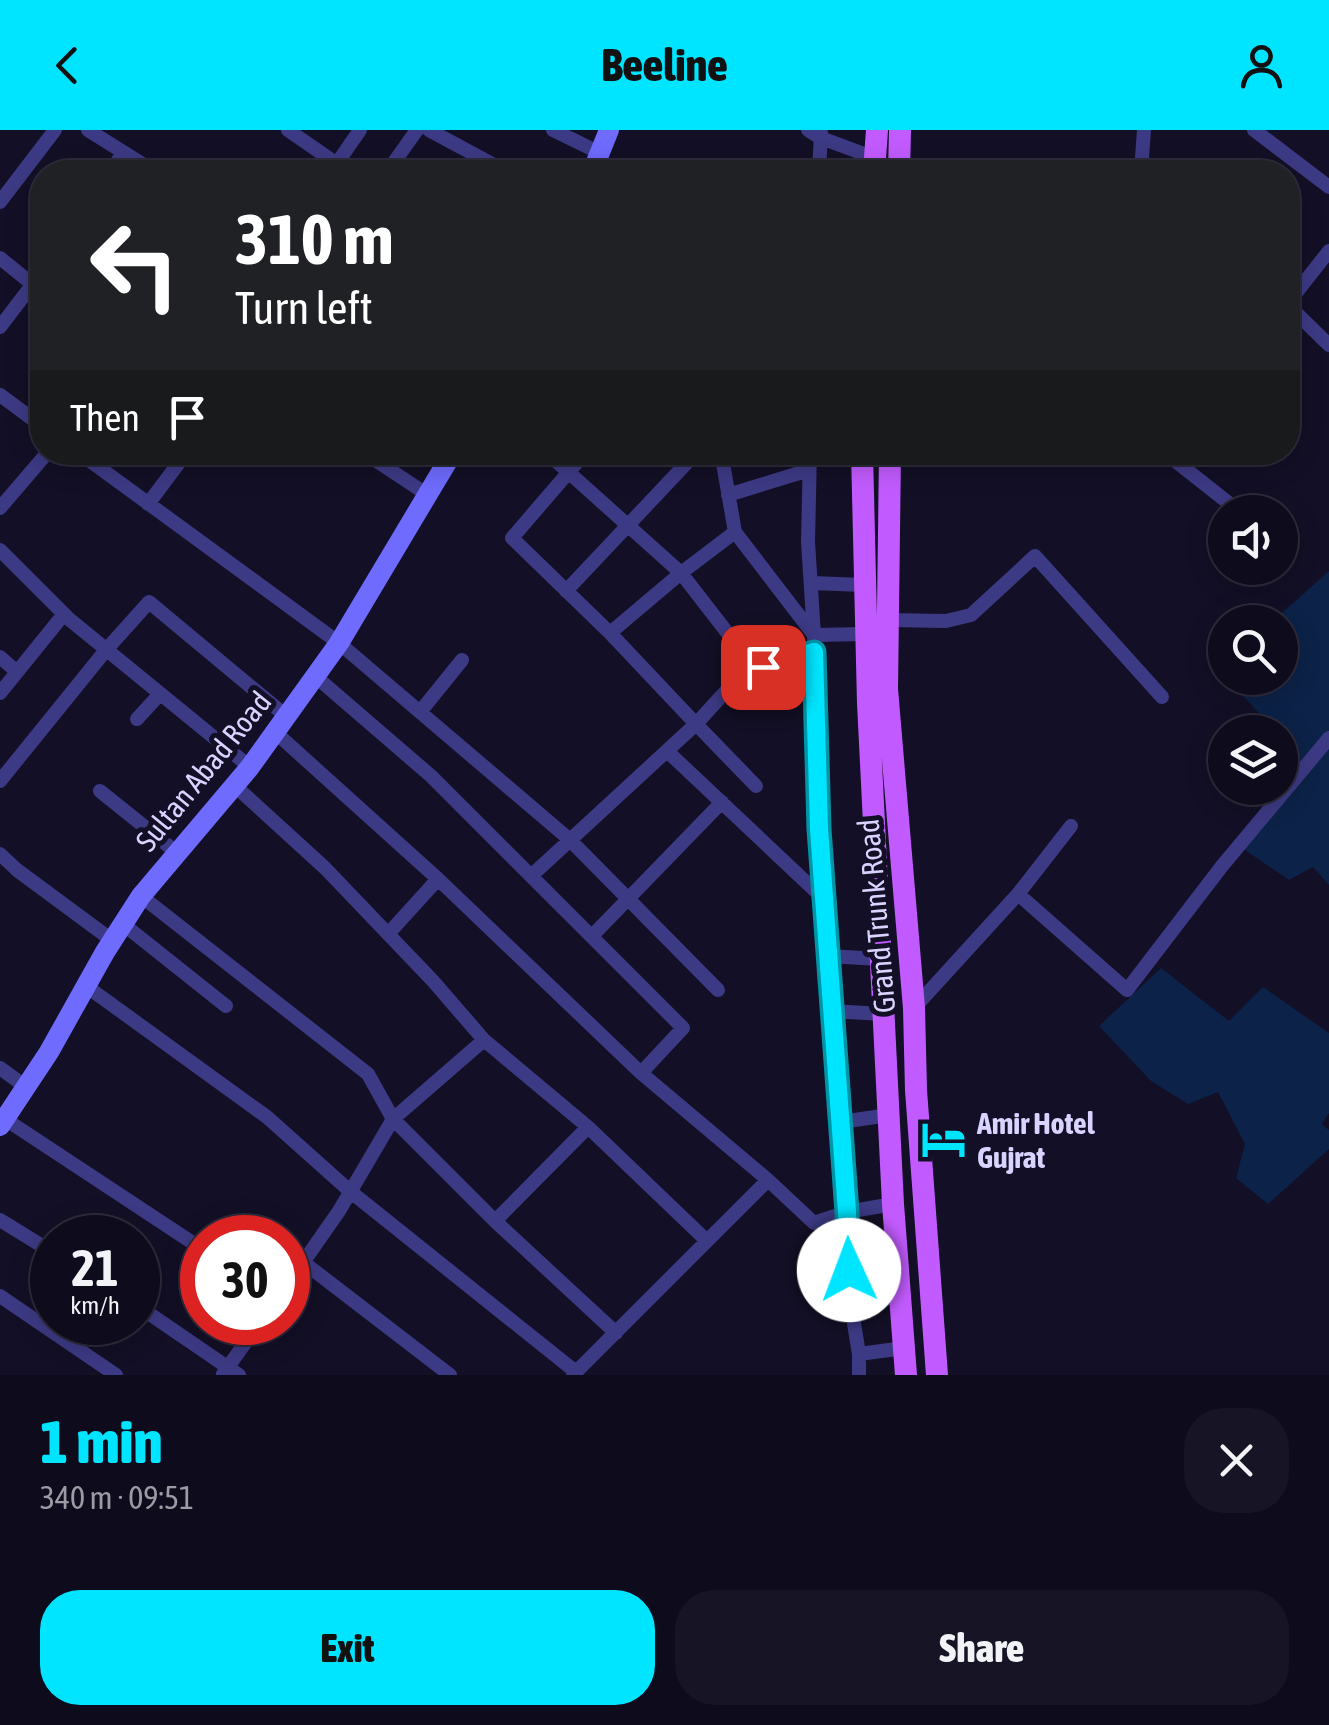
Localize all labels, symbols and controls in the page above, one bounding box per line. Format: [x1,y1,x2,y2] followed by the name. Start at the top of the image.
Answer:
[40,38,95,93] icon: back
[1234,38,1289,93] icon: person
[601,39,728,91] text: Beeline
[235,199,394,279] text: 310 m
[70,200,200,330] icon: left
[235,282,373,334] text: Turn left
[160,390,215,445] icon: arrive
[70,396,140,439] text: Then
[1208,495,1298,805] map controls
[1208,495,1298,585] button: sound
[1208,605,1298,695] button: search
[721,625,806,710] pin
[736,640,791,695] icon: arrive
[129,685,277,857] street label: Sultan Abad Road
[1208,715,1298,805] button: layers
[851,817,901,1015] street label: Grand Trunk Road
[976,1106,1096,1174] place label: Amir Hotel Gujrat
[920,1116,968,1164] hotel icon: Amir Hotel Gujrat
[180,1215,310,1345] speed limit sign: 30
[797,1218,901,1322] position arrow
[71,1239,118,1297] text: 21
[70,1291,120,1319] text: km/h
[40,1407,163,1476] text: 1 min
[1184,1408,1289,1513] button: close
[40,1479,194,1516] text: 340 m · 09:51
[40,1590,655,1705] button: Exit
[675,1590,1289,1705] button: Share

